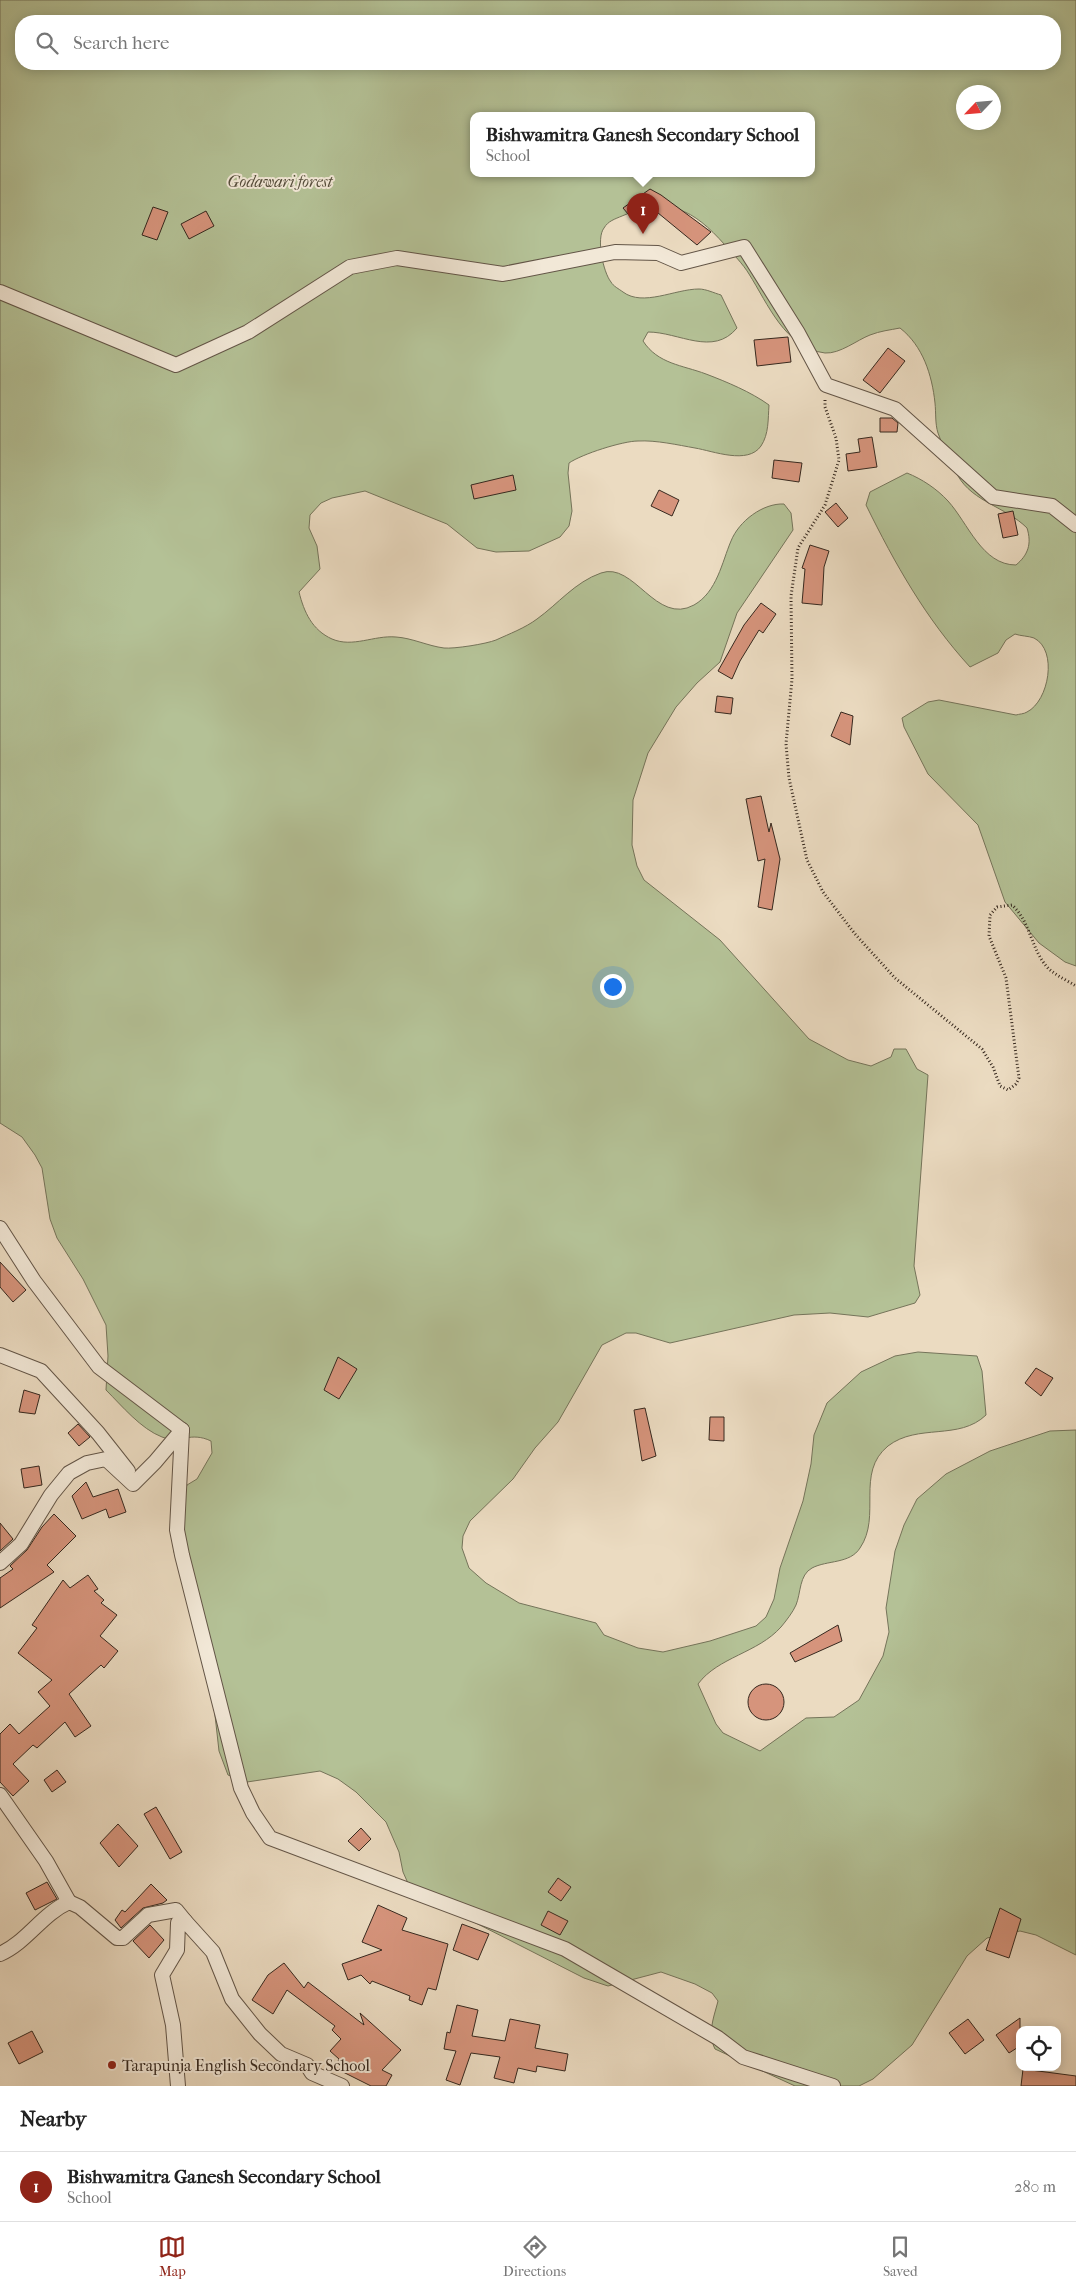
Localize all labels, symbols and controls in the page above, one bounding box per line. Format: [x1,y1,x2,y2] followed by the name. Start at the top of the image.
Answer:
[15,15,1061,70] search box
[33,29,61,57] icon: search
[73,32,169,54] text: Search here
[956,85,1001,130] north arrow
[470,112,815,177] popup
[486,124,799,146] text: Bishwamitra Ganesh Secondary School
[486,146,530,165] text: School
[228,172,334,191] park label: Godawari forest
[627,193,659,234] pin: 1
[600,974,626,1000] your location
[1016,2026,1061,2071] map controls
[1016,2026,1061,2071] button: locate
[122,2056,370,2075] place label: Tarapunja English Secondary School
[106,2059,118,2071] marker: Tarapunja English Secondary School
[20,2107,86,2131] text: Nearby
[67,2166,381,2188] text: Bishwamitra Ganesh Secondary School
[33,2177,39,2196] text: 1
[1014,2177,1056,2196] text: 280 m
[67,2188,112,2207] text: School
[158,2233,186,2280] tab: Map
[503,2233,566,2280] tab: Directions
[883,2233,918,2280] tab: Saved

